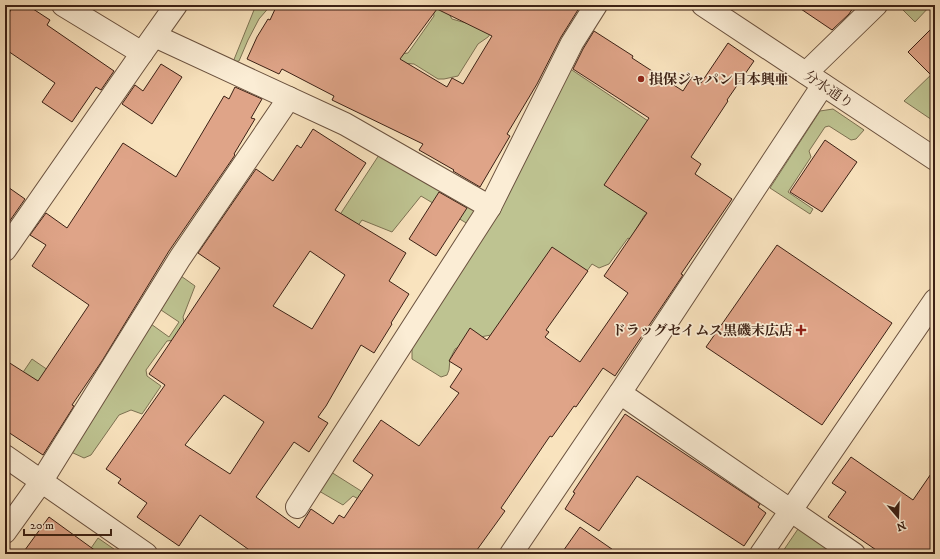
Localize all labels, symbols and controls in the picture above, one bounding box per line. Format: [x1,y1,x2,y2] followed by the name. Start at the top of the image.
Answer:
[800,67,857,113] street label: 分水通り
[649,71,789,89] place label: 損保ジャパン日本興亜
[636,74,646,84] marker: 損保ジャパン日本興亜
[612,322,793,340] place label: ドラッグセイムス黒磯末広店
[796,325,806,335] marker: ドラッグセイムス黒磯末広店
[878,497,918,537] north arrow
[24,511,111,537] scale bar
[894,517,907,534] text: N
[30,518,54,533] text: 20 m

